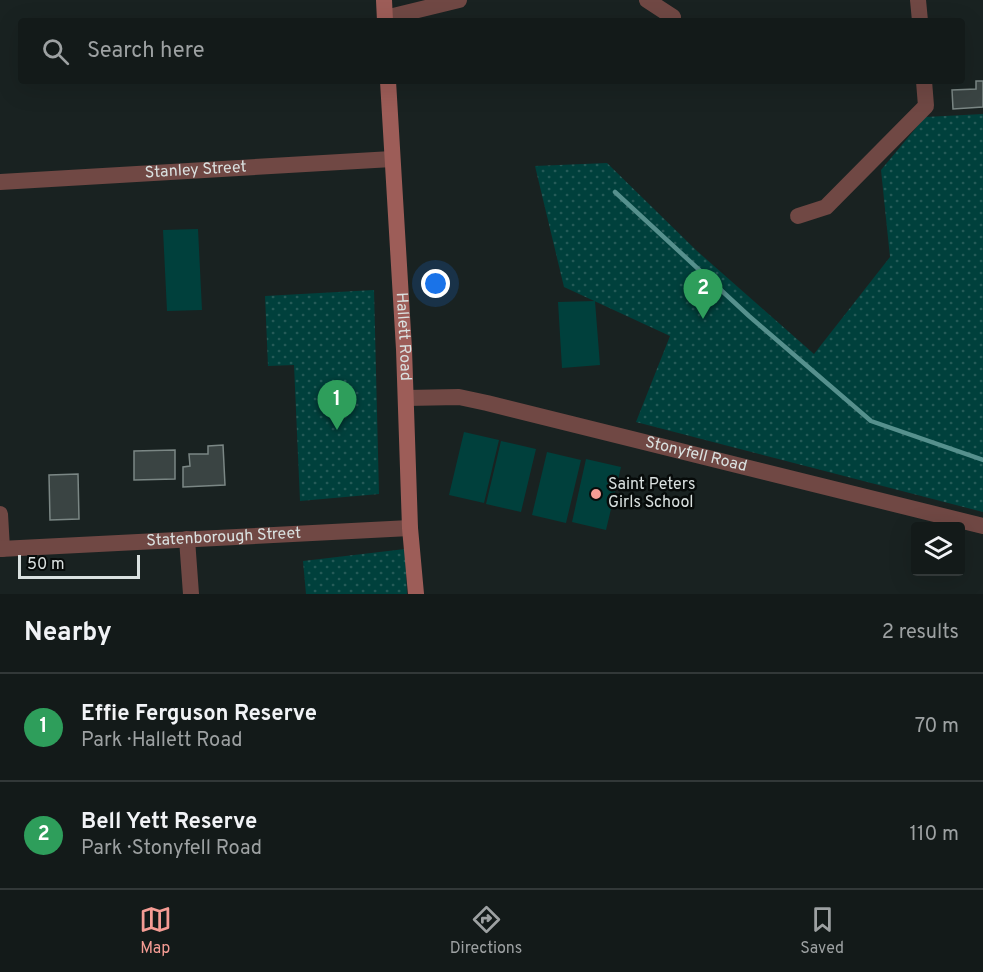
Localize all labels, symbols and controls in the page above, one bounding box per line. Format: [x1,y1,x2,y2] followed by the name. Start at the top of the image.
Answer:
[18,18,965,84] search box
[39,35,72,68] icon: search
[87,38,205,65] text: Search here
[144,158,247,183] street label: Stanley Street
[421,269,450,298] your location
[684,270,722,319] pin: 2
[391,292,415,381] street label: Hallett Road
[318,380,356,430] pin: 1
[643,433,749,477] street label: Stonyfell Road
[608,475,695,513] place label: Saint Peters Girls School
[589,487,603,501] marker: Saint Peters Girls School
[911,522,965,576] map controls
[911,522,965,576] button: layers
[146,524,302,551] street label: Statenborough Street
[18,552,140,580] scale bar
[27,555,65,575] text: 50 m
[24,617,112,650] text: Nearby
[882,620,959,646] text: 2 results
[81,701,317,728] text: Effie Ferguson Reserve
[40,714,48,740] text: 1
[915,714,959,740] text: 70 m
[81,728,242,754] text: Park · Hallett Road
[81,809,257,836] text: Bell Yett Reserve
[37,822,50,848] text: 2
[910,822,959,848] text: 110 m
[81,836,262,862] text: Park · Stonyfell Road
[139,903,172,959] tab: Map
[450,903,522,959] tab: Directions
[800,903,844,959] tab: Saved

